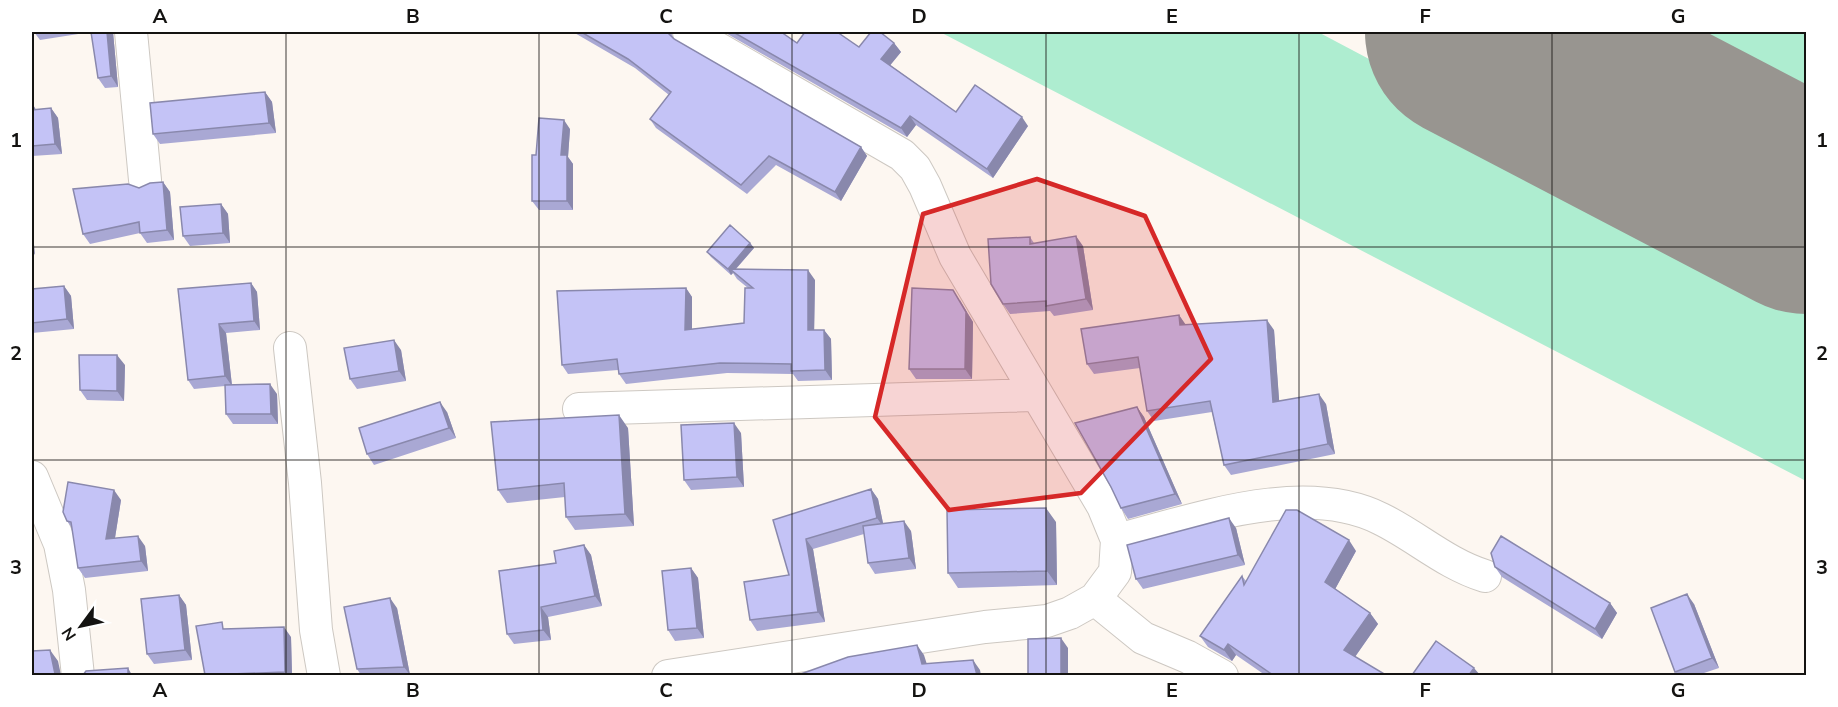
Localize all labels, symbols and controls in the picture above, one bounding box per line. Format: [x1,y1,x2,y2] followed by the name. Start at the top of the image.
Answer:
[153,3,168,30] text: A
[406,3,420,30] text: B
[659,3,673,30] text: C
[911,3,927,30] text: D
[1166,3,1178,30] text: E
[1419,3,1431,30] text: F
[1671,3,1685,30] text: G
[10,127,22,154] text: 1
[1816,127,1828,154] text: 1
[10,340,22,367] text: 2
[1816,340,1828,367] text: 2
[10,554,22,581] text: 3
[1816,554,1828,581] text: 3
[51,596,111,656] north arrow
[57,623,82,645] text: N
[153,677,168,704] text: A
[406,677,420,704] text: B
[659,677,673,704] text: C
[911,677,927,704] text: D
[1166,677,1178,704] text: E
[1419,677,1431,704] text: F
[1671,677,1685,704] text: G

